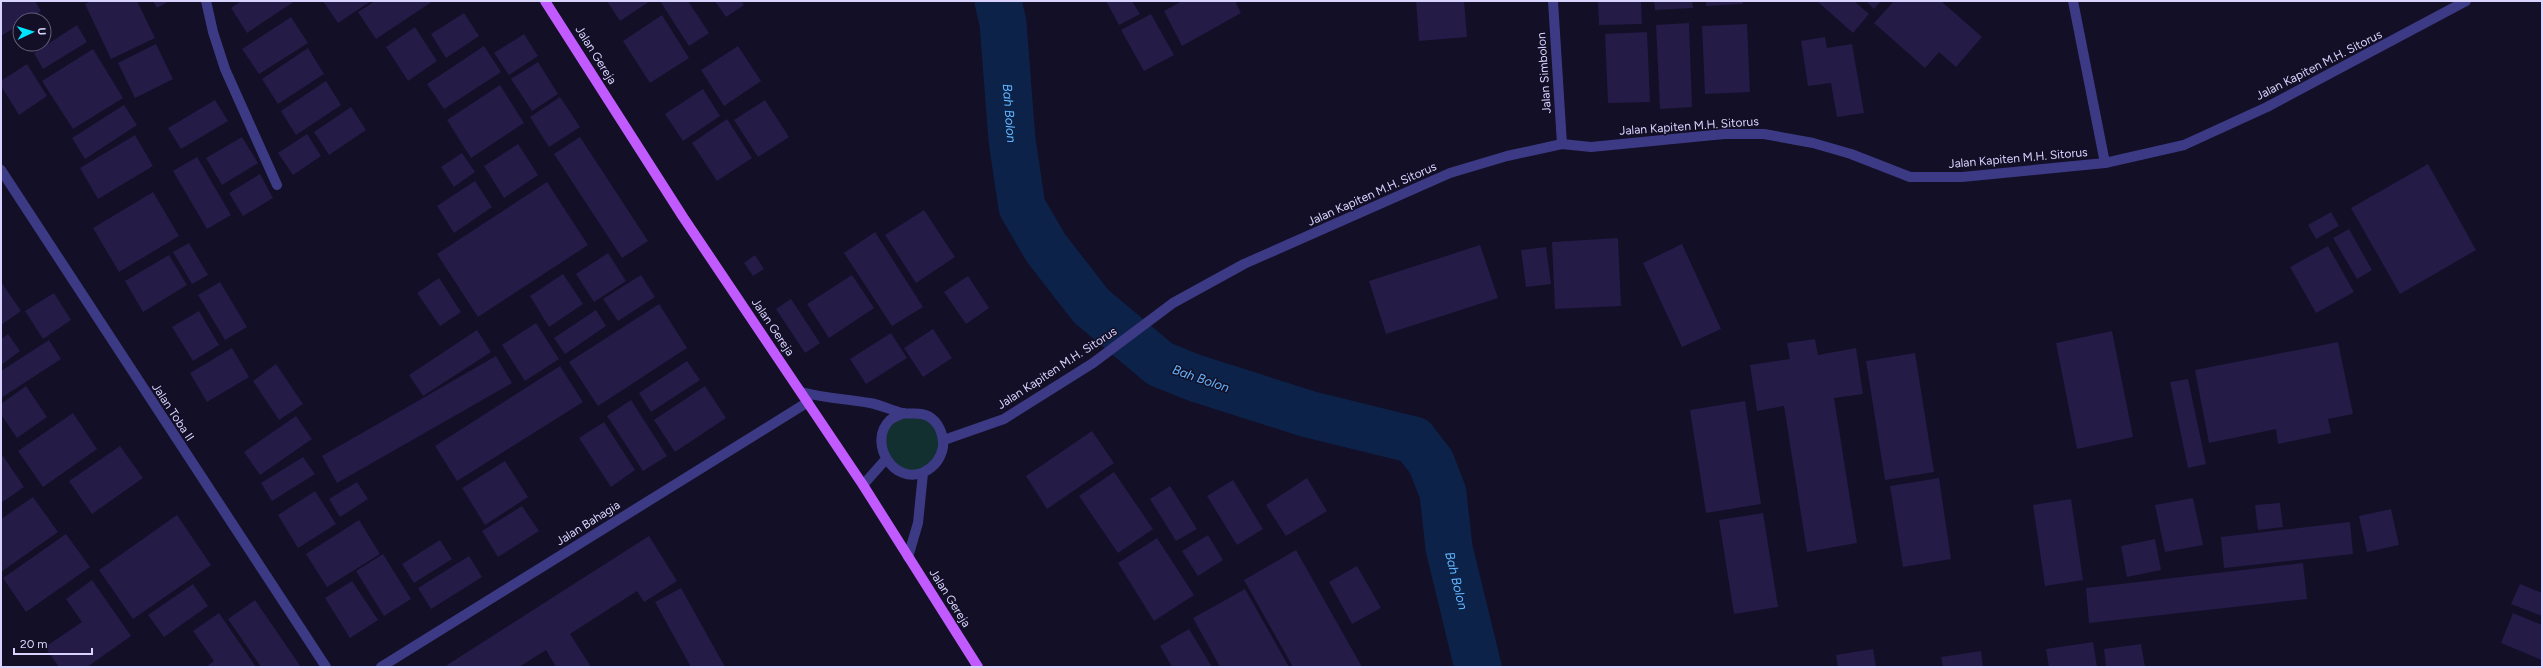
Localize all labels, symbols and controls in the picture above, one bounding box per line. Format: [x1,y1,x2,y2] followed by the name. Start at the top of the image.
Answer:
[12,12,52,52] north arrow
[572,23,620,87] street label: Jalan Gereja
[35,27,48,36] text: U
[2254,27,2385,103] street label: Jalan Kapiten M.H. Sitorus
[1534,32,1554,114] street label: Jalan Simbolon
[1000,83,1019,143] water label: Bah Bolon
[1619,114,1760,138] street label: Jalan Kapiten M.H. Sitorus
[1948,145,2089,171] street label: Jalan Kapiten M.H. Sitorus
[1305,159,1439,229] street label: Jalan Kapiten M.H. Sitorus
[749,296,797,358] street label: Jalan Gereja
[995,324,1120,412] street label: Jalan Kapiten M.H. Sitorus
[1170,362,1231,395] water label: Bah Bolon
[149,380,197,444] street label: Jalan Toba II
[553,498,623,548] street label: Jalan Bahagia
[1442,550,1471,611] water label: Bah Bolon
[926,566,974,630] street label: Jalan Gereja
[14,630,92,656] scale bar
[20,637,48,651] text: 20 m

